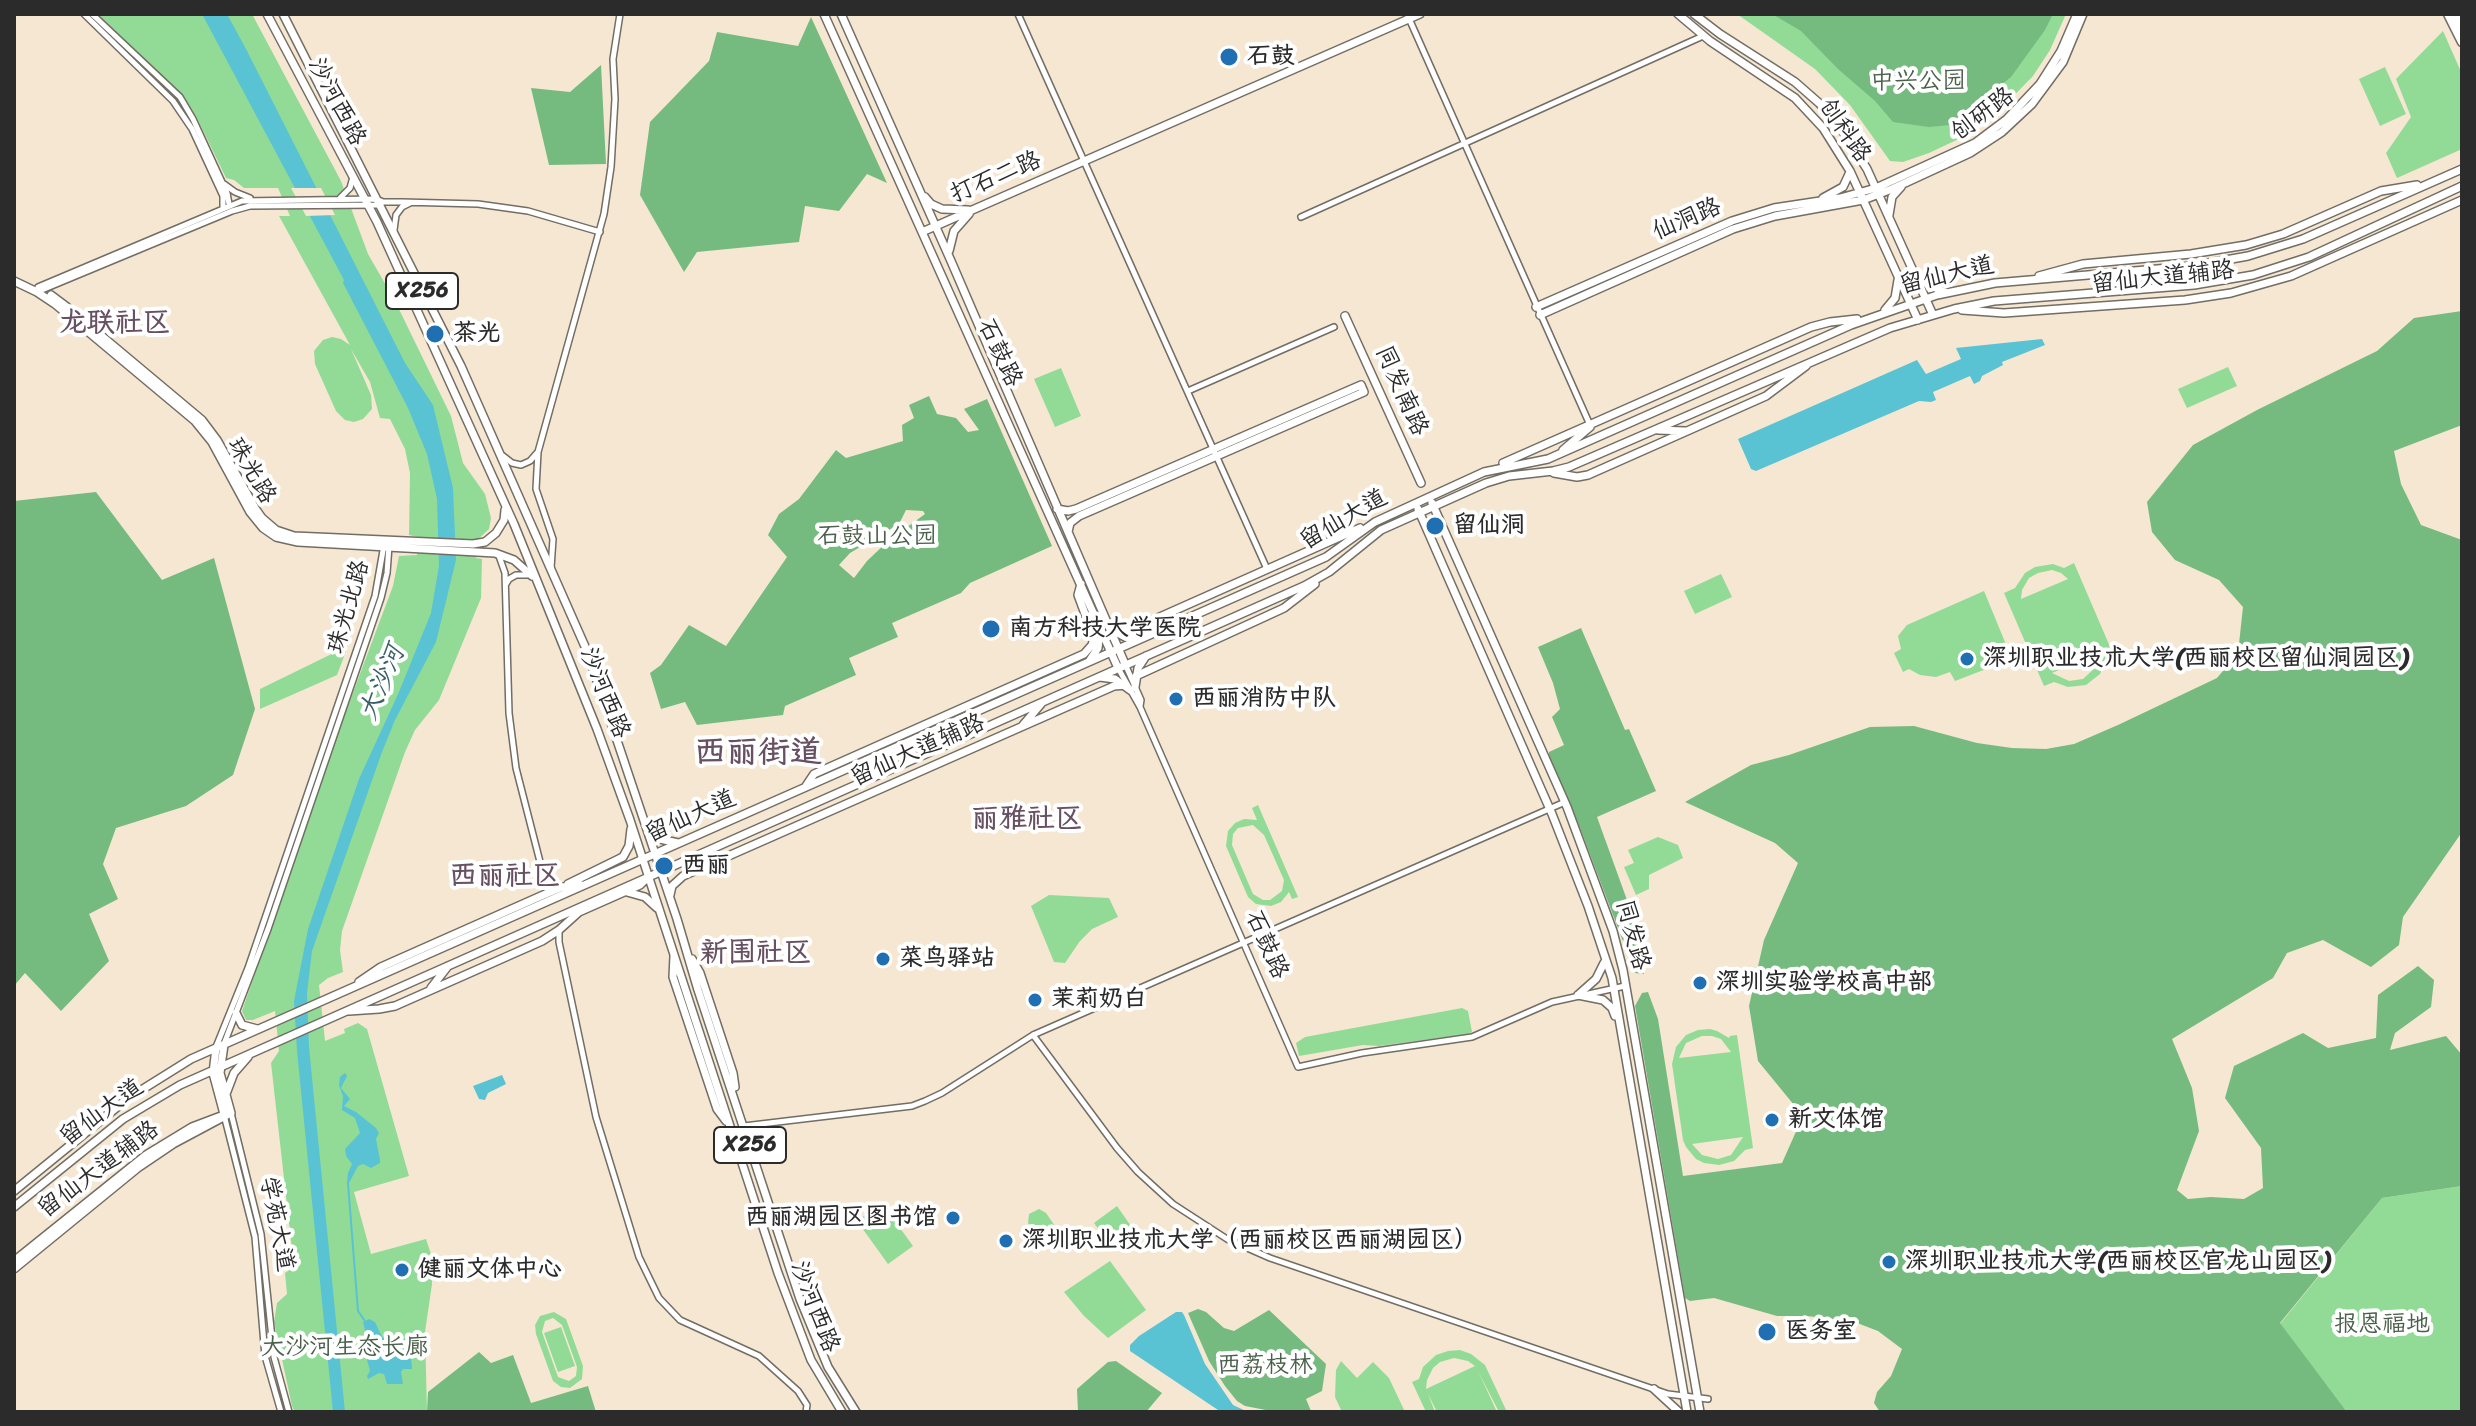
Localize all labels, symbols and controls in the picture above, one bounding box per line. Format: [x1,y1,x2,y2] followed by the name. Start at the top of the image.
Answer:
[1247,43,1295,71] place label: 石鼓
[1218,46,1240,68] marker: 石鼓
[301,53,371,151] street label: 沙河西路
[1870,68,1966,96] park label: 中兴公园
[1946,82,2020,148] street label: 创研路
[1812,93,1876,169] street label: 创科路
[946,146,1046,210] street label: 打石二路
[1648,193,1726,247] street label: 仙洞路
[1897,251,1997,301] street label: 留仙大道
[2090,256,2236,300] street label: 留仙大道辅路
[386,273,458,309] road number: X256
[59,307,171,341] district label: 龙联社区
[971,314,1027,392] street label: 石鼓路
[453,320,501,348] place label: 茶光
[424,323,446,345] marker: 茶光
[1368,341,1434,441] street label: 同发南路
[221,433,281,509] street label: 珠光路
[1295,484,1393,556] street label: 留仙大道
[1453,512,1525,540] place label: 留仙洞
[1424,515,1446,537] marker: 留仙洞
[817,523,937,551] park label: 石鼓山公园
[322,557,376,657] street label: 珠光北路
[1009,615,1201,643] place label: 南方科技大学医院
[980,618,1002,640] marker: 南方科技大学医院
[353,641,413,725] water label: 大沙河
[573,643,635,743] street label: 沙河西路
[1983,645,2408,673] place label: 深圳职业技术大学(西丽校区留仙洞园区)
[1958,650,1976,668] marker: 深圳职业技术大学(西丽校区留仙洞园区)
[1192,685,1336,713] place label: 西丽消防中队
[1167,690,1185,708] marker: 西丽消防中队
[846,709,990,793] street label: 留仙大道辅路
[694,735,822,773] district label: 西丽街道
[641,784,741,850] street label: 留仙大道
[971,803,1083,837] district label: 丽雅社区
[682,852,730,880] place label: 西丽
[653,855,675,877] marker: 西丽
[449,860,561,894] district label: 西丽社区
[1609,896,1655,974] street label: 同发路
[1238,906,1294,984] street label: 石鼓路
[700,937,812,971] district label: 新围社区
[899,945,995,973] place label: 菜鸟驿站
[874,950,892,968] marker: 菜鸟驿站
[1716,969,1932,997] place label: 深圳实验学校高中部
[1691,974,1709,992] marker: 深圳实验学校高中部
[1051,986,1147,1014] place label: 茉莉奶白
[1026,991,1044,1009] marker: 茉莉奶白
[55,1073,149,1153] street label: 留仙大道
[1788,1106,1884,1134] place label: 新文体馆
[1763,1111,1781,1129] marker: 新文体馆
[33,1115,165,1225] street label: 留仙大道辅路
[714,1127,786,1163] road number: X256
[253,1174,299,1274] street label: 学苑大道
[745,1204,937,1232] place label: 西丽湖园区图书馆
[944,1209,962,1227] marker: 西丽湖园区图书馆
[1022,1227,1478,1255] place label: 深圳职业技术大学（西丽校区西丽湖园区）
[997,1232,1015,1250] marker: 深圳职业技术大学（西丽校区西丽湖园区）
[1905,1248,2330,1276] place label: 深圳职业技术大学(西丽校区官龙山园区)
[1880,1253,1898,1271] marker: 深圳职业技术大学(西丽校区官龙山园区)
[418,1256,562,1284] place label: 健丽文体中心
[783,1257,845,1357] street label: 沙河西路
[393,1261,411,1279] marker: 健丽文体中心
[2334,1311,2430,1339] park label: 报恩福地
[1785,1318,1857,1346] place label: 医务室
[1756,1321,1778,1343] marker: 医务室
[261,1334,429,1362] park label: 大沙河生态长廊
[1217,1352,1313,1380] park label: 西荔枝林

